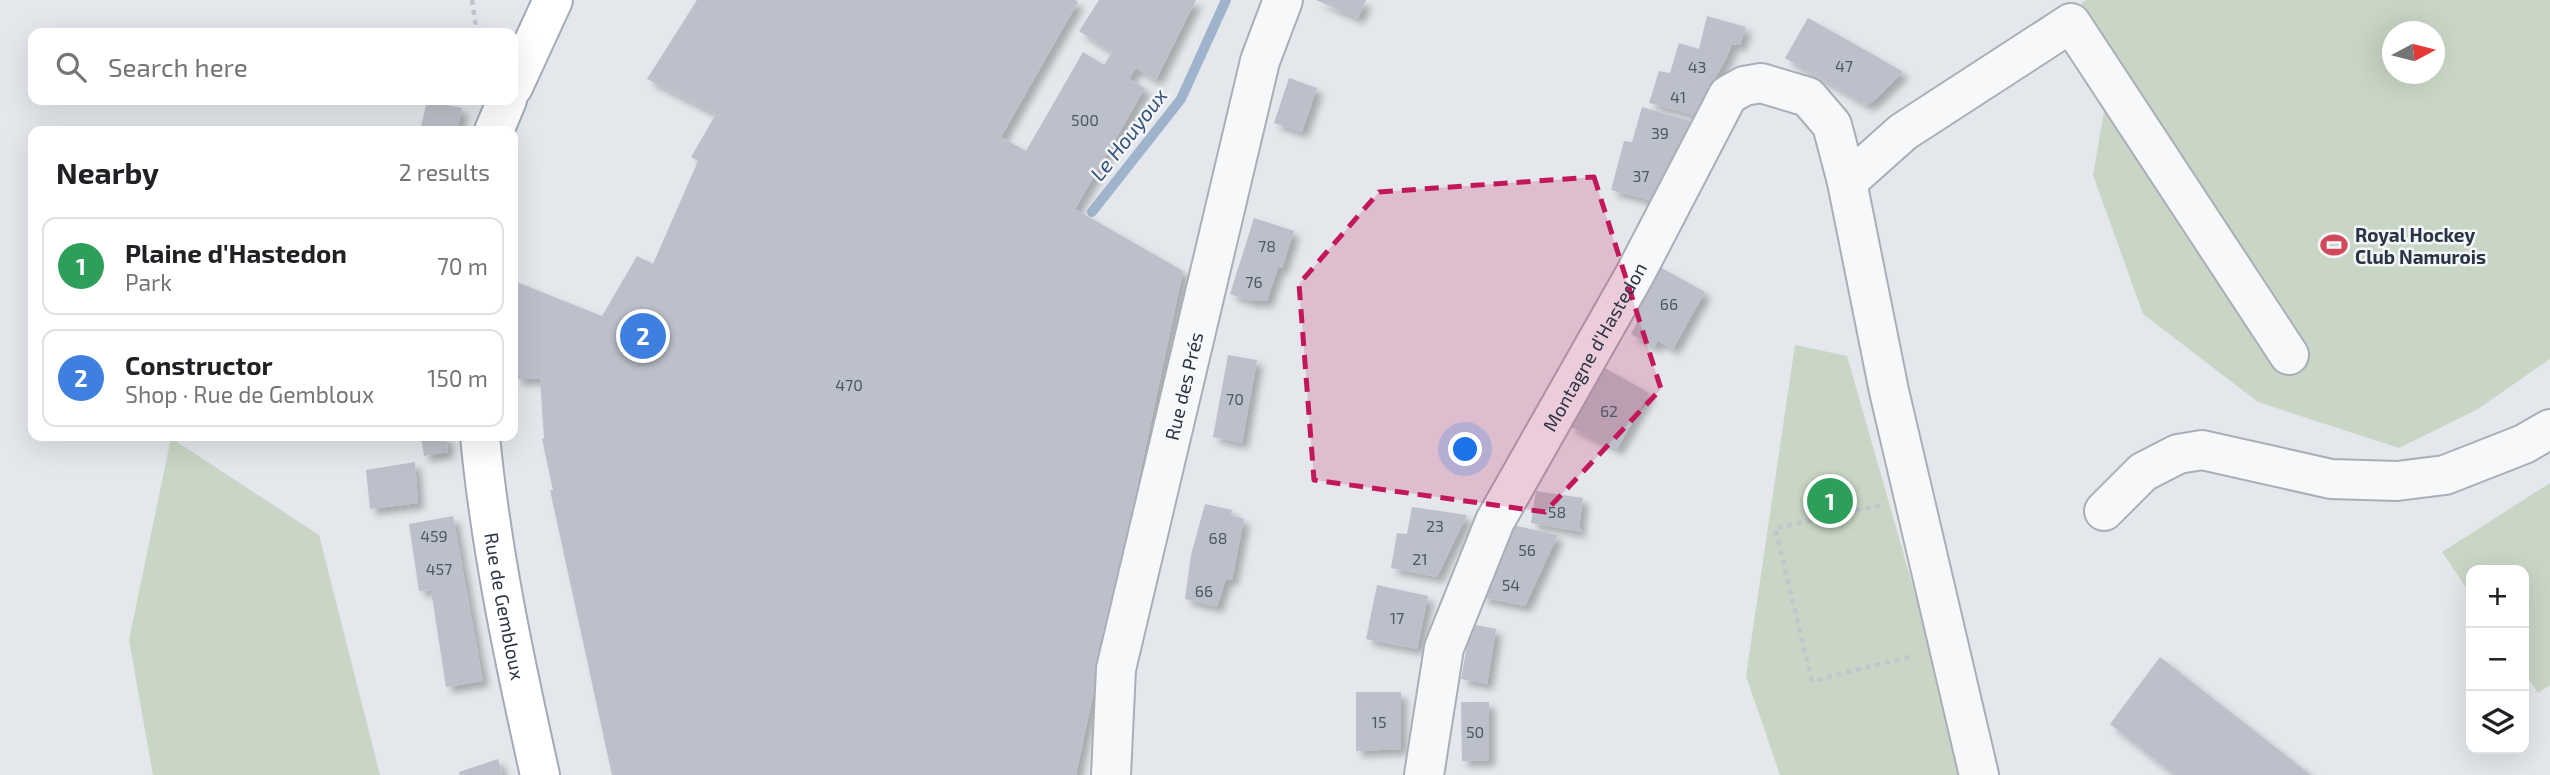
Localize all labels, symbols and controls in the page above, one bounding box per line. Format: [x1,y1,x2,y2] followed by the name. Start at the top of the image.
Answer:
[2382,21,2445,84] north arrow
[28,28,518,105] search box
[52,48,90,86] icon: search
[108,51,248,82] text: Search here
[1835,56,1853,75] house number: 47
[1688,57,1706,76] house number: 43
[1084,83,1173,186] water label: Le Houyoux
[1670,87,1686,106] house number: 41
[1071,110,1099,129] house number: 500
[1651,123,1669,142] house number: 39
[56,154,159,190] text: Nearby
[399,158,490,186] text: 2 results
[1632,166,1650,185] house number: 37
[2355,223,2486,268] place label: Royal Hockey Club Namurois
[2319,230,2349,260] sports icon: Royal Hockey Club Namurois
[1258,236,1276,255] house number: 78
[125,237,347,268] text: Plaine d'Hastedon
[76,252,86,280] text: 1
[437,252,488,280] text: 70 m
[1537,258,1651,435] street label: Montagne d'Hastedon
[125,268,172,296] text: Park
[1245,272,1263,291] house number: 76
[1660,294,1678,313] house number: 66
[620,310,666,362] pin: 2
[1159,330,1207,442] street label: Rue des Prés
[125,349,273,380] text: Constructor
[74,364,88,392] text: 2
[427,364,488,392] text: 150 m
[835,375,863,394] house number: 470
[125,380,374,408] text: Shop · Rue de Gembloux
[1226,389,1244,408] house number: 70
[1600,401,1618,420] house number: 62
[1448,432,1482,466] your location
[1807,475,1853,527] pin: 1
[1548,502,1566,521] house number: 58
[1426,516,1444,535] house number: 23
[420,526,448,545] house number: 459
[1209,528,1227,547] house number: 68
[481,531,530,682] street label: Rue de Gembloux
[1518,540,1536,559] house number: 56
[1412,549,1428,568] house number: 21
[426,559,452,578] house number: 457
[2466,565,2529,754] map controls
[2466,565,2529,628] button: +
[1502,575,1520,594] house number: 54
[1195,581,1213,600] house number: 66
[1390,608,1404,627] house number: 17
[2466,628,2529,691] button: −
[2466,691,2529,754] button: layers
[1372,712,1386,731] house number: 15
[1466,722,1484,741] house number: 50

